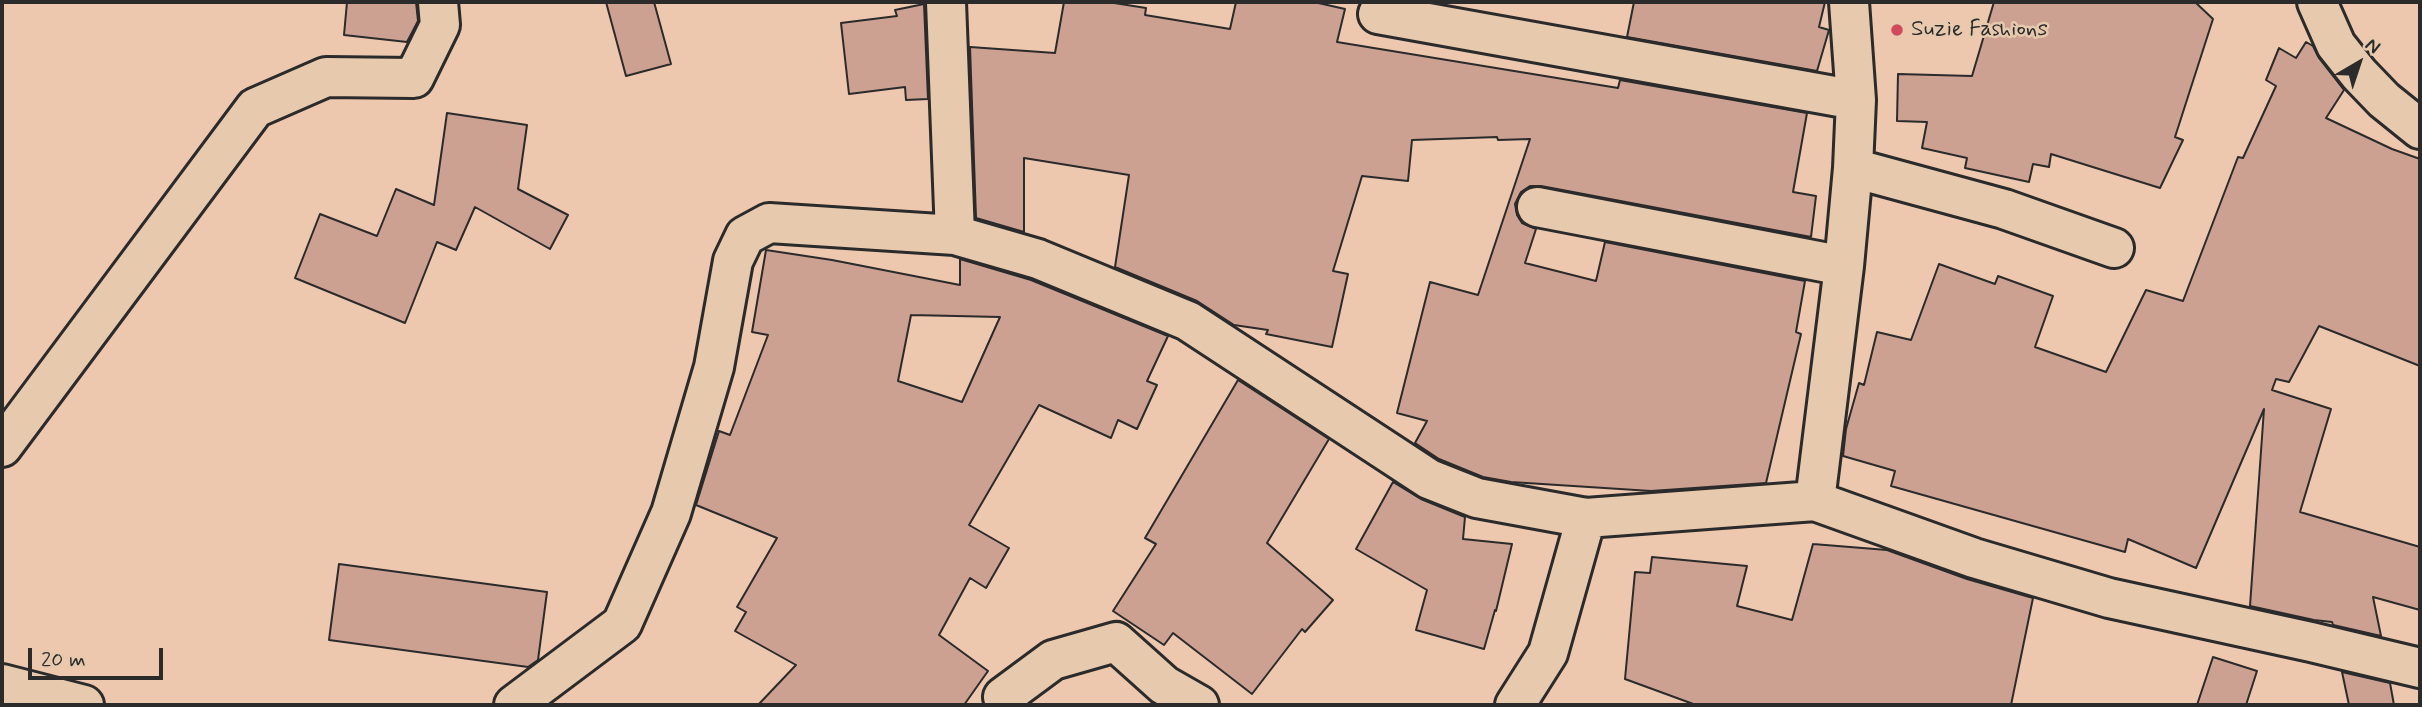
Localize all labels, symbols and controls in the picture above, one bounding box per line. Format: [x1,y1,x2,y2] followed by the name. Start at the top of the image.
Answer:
[1911,16,2048,44] place label: Suzie Fashions
[1889,22,1905,38] marker: Suzie Fashions
[2324,28,2394,98] north arrow
[2360,33,2385,60] text: N
[32,634,166,678] scale bar
[41,646,86,674] text: 20 m

